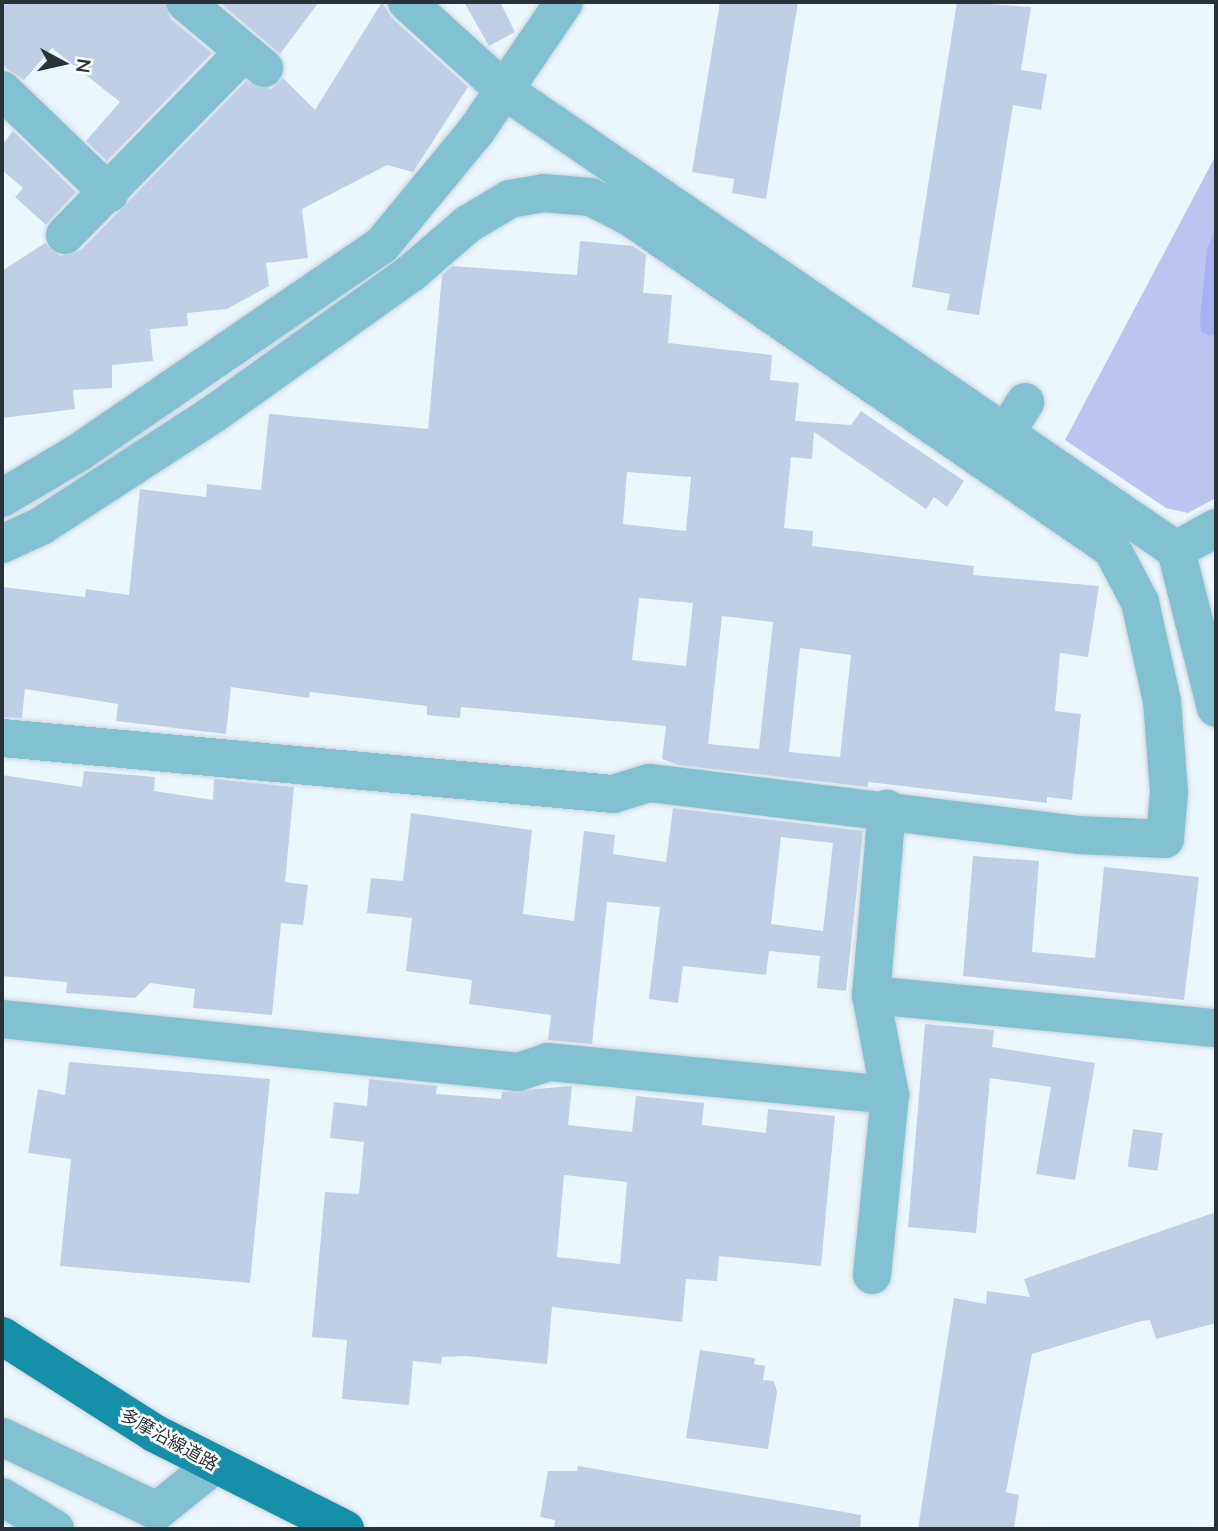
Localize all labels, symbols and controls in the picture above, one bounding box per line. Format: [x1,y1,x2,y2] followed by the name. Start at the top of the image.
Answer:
[28,28,98,98] north arrow
[71,57,97,75] text: N
[117,1404,221,1476] street label: 多摩沿線道路

